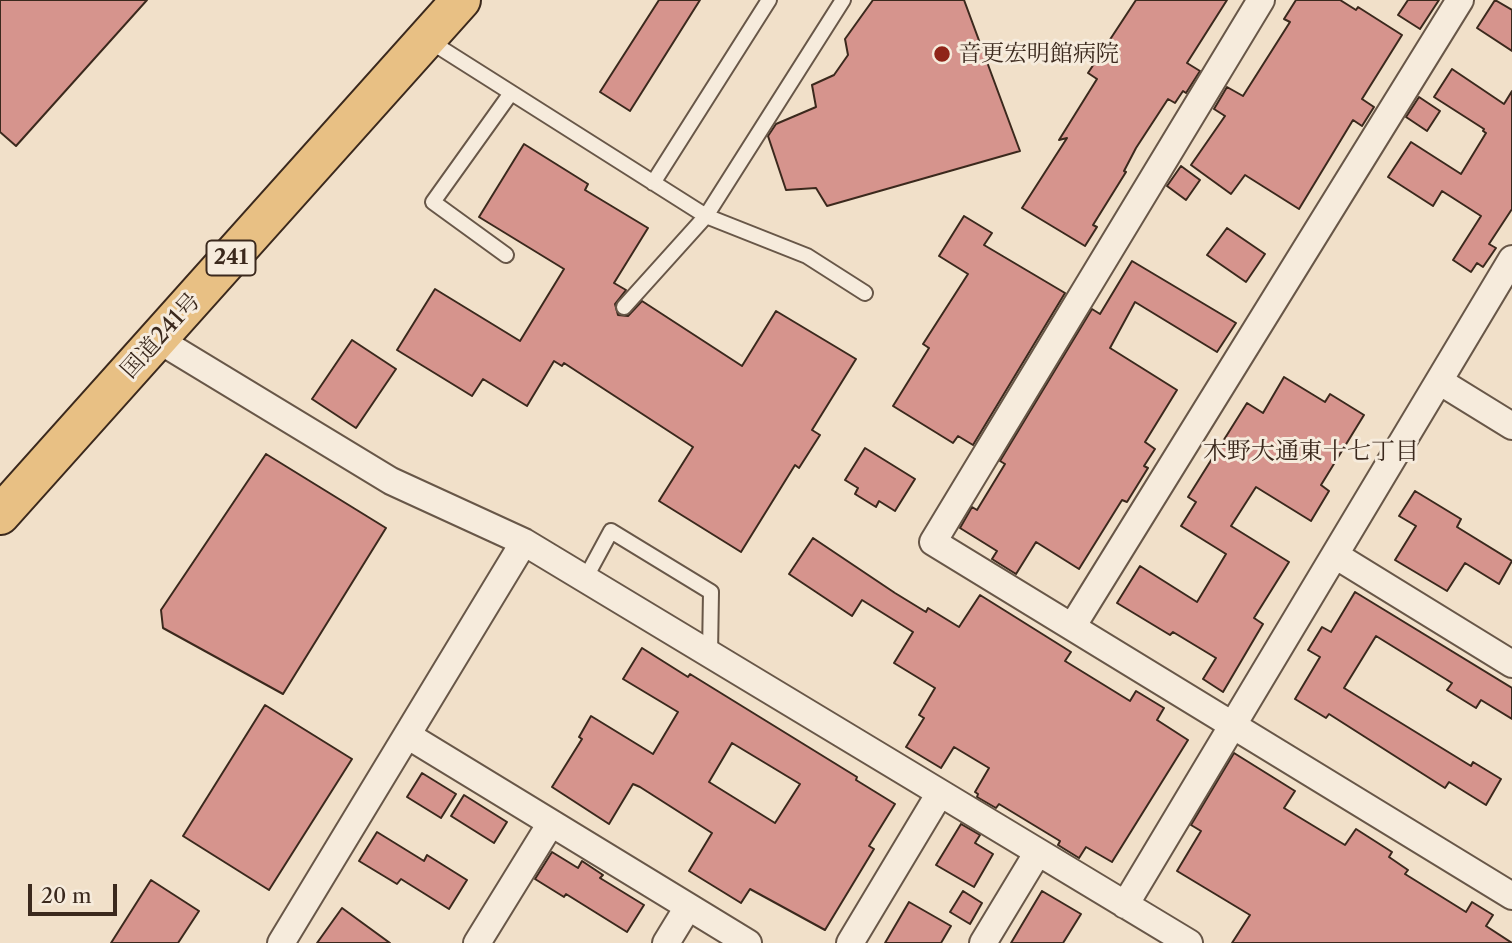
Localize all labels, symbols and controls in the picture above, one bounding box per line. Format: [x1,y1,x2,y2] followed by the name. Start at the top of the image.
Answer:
[958,40,1119,68] place label: 音更宏明館病院
[932,44,952,64] marker: 音更宏明館病院
[206,240,256,276] road number: 241
[116,288,206,384] street label: 国道241号
[1203,438,1419,466] district label: 木野大通東十七丁目
[32,870,121,914] scale bar
[41,883,92,908] text: 20 m

